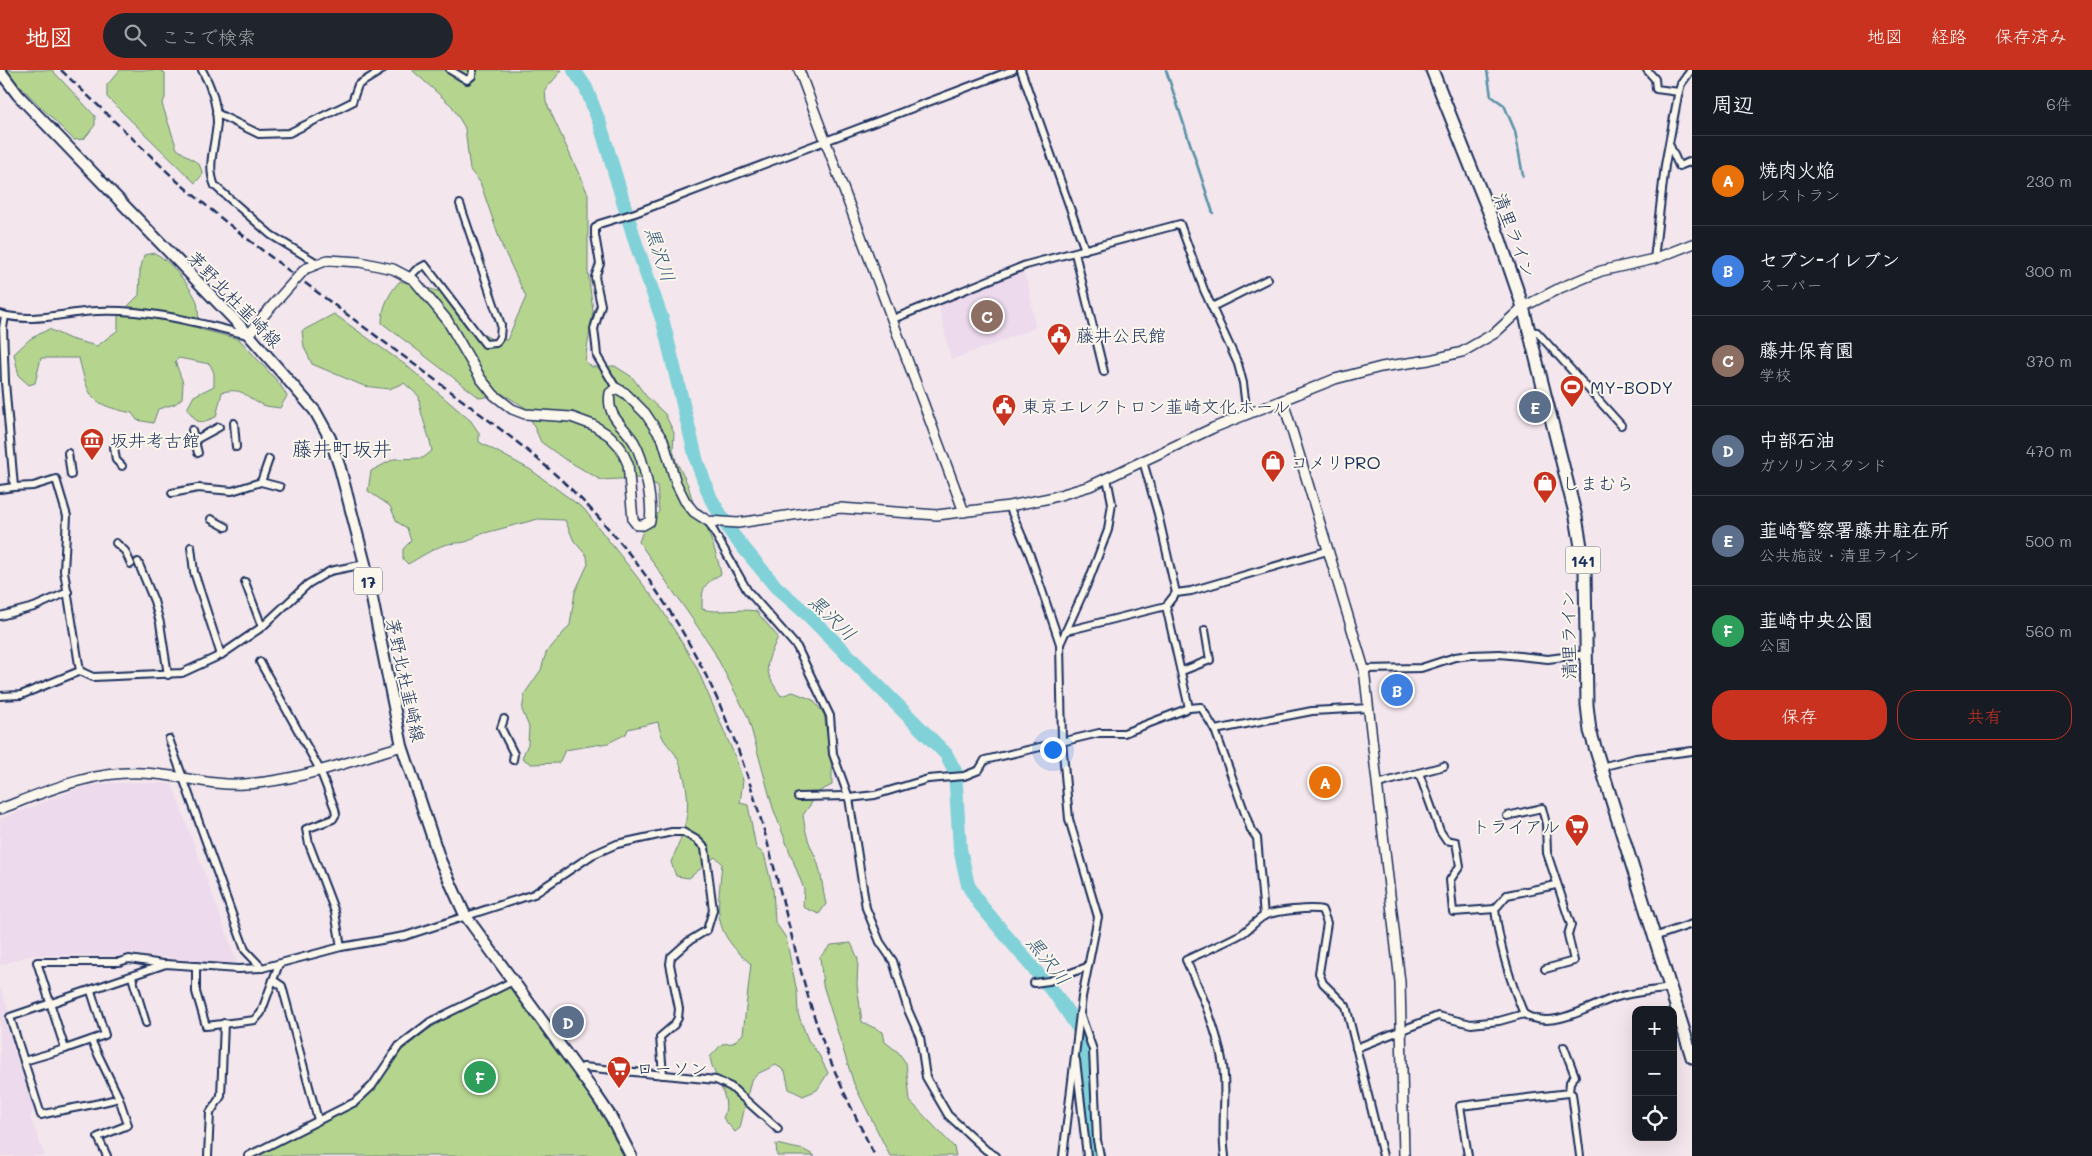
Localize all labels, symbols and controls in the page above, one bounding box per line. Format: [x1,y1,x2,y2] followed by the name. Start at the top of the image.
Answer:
[103,13,453,58] search box
[25,21,73,52] text: 地図
[121,21,149,49] icon: search
[161,24,256,49] text: ここで検索
[1867,24,1903,48] text: 地図
[1931,24,1967,48] text: 経路
[1995,24,2067,48] text: 保存済み
[1712,90,1754,117] text: 周辺
[2046,93,2072,114] text: 6件
[1759,157,1835,182] text: 焼肉火焔
[1722,170,1734,191] text: A
[2026,170,2072,191] text: 230 m
[1759,184,1840,205] text: レストラン
[1488,189,1542,281] street label: 清里ライン
[640,223,682,285] water label: 黒沢川
[183,245,287,353] street label: 茅野北杜韮崎線
[1759,247,1900,272] text: セブン-イレブン
[1723,260,1733,281] text: B
[2025,260,2072,281] text: 300 m
[1759,274,1822,295] text: スーパー
[971,297,1003,335] pin: C
[1046,322,1072,356] public building icon: 藤井公民館
[1076,323,1166,347] place label: 藤井公民館
[1759,337,1854,362] text: 藤井保育園
[1722,350,1734,371] text: C
[2026,350,2072,371] text: 370 m
[1759,364,1791,385] text: 学校
[1559,374,1585,408] sports icon: MY-BODY
[1590,375,1673,399] place label: MY-BODY
[1519,388,1551,426] pin: E
[991,393,1017,427] public building icon: 東京エレクトロン韮崎文化ホール
[1022,394,1290,418] place label: 東京エレクトロン韮崎文化ホール
[79,427,105,461] museum icon: 坂井考古館
[1759,427,1835,452] text: 中部石油
[110,428,200,452] place label: 坂井考古館
[292,435,392,461] district label: 藤井町坂井
[1722,440,1734,461] text: D
[2026,440,2072,461] text: 470 m
[1260,449,1286,483] shop icon: コメリPRO
[1290,450,1381,474] place label: コメリPRO
[1759,454,1887,475] text: ガソリンスタンド
[1532,470,1558,504] shop icon: しまむら
[1562,471,1634,495] place label: しまむら
[1759,517,1949,542] text: 韮崎警察署藤井駐在所
[1723,530,1733,551] text: E
[2025,530,2072,551] text: 500 m
[1759,544,1920,565] text: 公共施設 · 清里ライン
[1566,546,1600,574] road number: 141
[354,568,382,594] road number: 17
[804,588,862,646] water label: 黒沢川
[1555,590,1581,680] street label: 清里ライン
[1759,607,1873,632] text: 韮崎中央公園
[381,616,431,744] street label: 茅野北杜韮崎線
[1723,620,1733,641] text: F
[2025,620,2072,641] text: 560 m
[1759,634,1791,655] text: 公園
[1381,671,1413,709] pin: B
[1712,690,1887,740] button: 保存
[1897,690,2072,740] button: 共有
[1040,737,1066,763] your location
[1309,763,1341,801] pin: A
[1564,813,1590,847] supermarket icon: トライアル
[1472,814,1560,838] place label: トライアル
[1022,930,1076,990] water label: 黒沢川
[552,1003,584,1041] pin: D
[1632,1006,1677,1141] map controls
[1632,1006,1677,1051] button: +
[1632,1051,1677,1096] button: −
[606,1055,632,1089] supermarket icon: ローソン
[636,1056,708,1080] place label: ローソン
[464,1058,496,1096] pin: F
[1632,1096,1677,1141] button: locate

